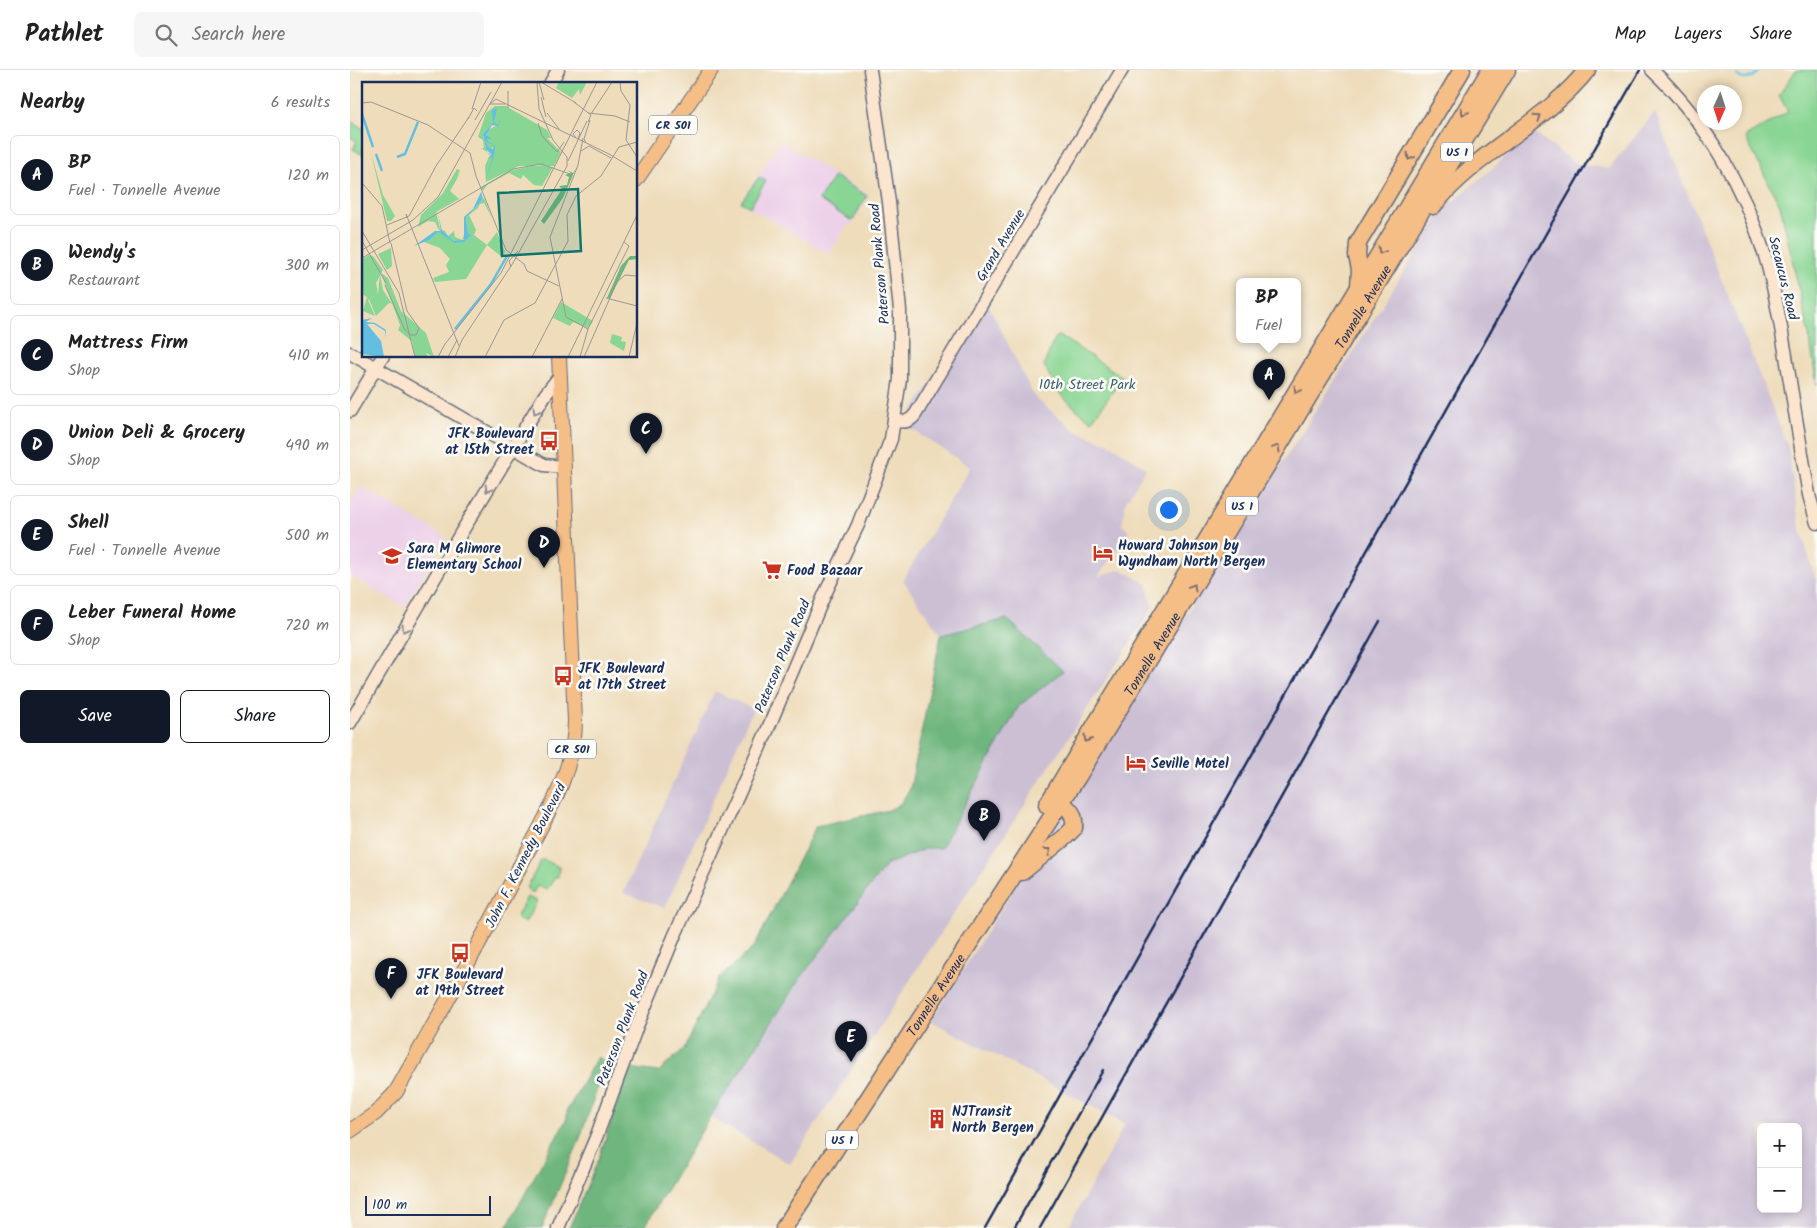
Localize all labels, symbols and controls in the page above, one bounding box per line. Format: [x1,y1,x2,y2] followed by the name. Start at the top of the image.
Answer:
[134,12,484,57] search box
[25,15,104,54] text: Pathlet
[192,20,285,50] text: Search here
[1615,20,1646,49] text: Map
[1674,20,1722,49] text: Layers
[1750,20,1792,49] text: Share
[152,21,180,49] icon: search
[362,82,638,358] inset map
[1697,85,1742,130] north arrow
[20,86,85,119] text: Nearby
[271,90,330,115] text: 6 results
[1461,106,1471,115] one-way arrow
[1532,114,1541,123] one-way arrow
[649,116,697,134] road number: CR 501
[1441,142,1473,161] road number: US 1
[68,148,90,178] text: BP
[1407,151,1417,160] one-way arrow
[32,163,42,188] text: A
[288,163,329,188] text: 120 m
[68,178,220,203] text: Fuel · Tonnelle Avenue
[864,202,896,325] street label: Paterson Plank Road
[971,205,1032,286] street label: Grand Avenue
[1762,234,1804,324] street label: Secaucus Road
[68,238,136,268] text: Wendy's
[1377,245,1387,254] one-way arrow
[32,253,42,278] text: B
[285,253,329,278] text: 300 m
[1330,261,1398,354] street label: Tonnelle Avenue
[68,268,140,293] text: Restaurant
[1236,278,1301,343] popup
[1255,283,1277,313] text: BP
[1255,313,1282,338] text: Fuel
[68,328,188,358] text: Mattress Firm
[32,343,42,368] text: C
[288,343,329,368] text: 410 m
[68,358,100,383] text: Shop
[1253,359,1285,400] pin: A
[1039,374,1136,396] park label: 10th Street Park
[1294,385,1303,394] one-way arrow
[532,405,542,414] one-way arrow
[630,413,662,454] pin: C
[68,418,245,448] text: Union Deli & Grocery
[445,423,535,461] place label: JFK Boulevard at 15th Street
[538,430,560,452] bus stop icon: JFK Boulevard at 15th Street
[32,433,42,458] text: D
[285,433,329,458] text: 490 m
[1271,445,1281,454] one-way arrow
[68,448,100,473] text: Shop
[485,483,495,492] one-way arrow
[1226,496,1258,516] road number: US 1
[1156,497,1182,523] your location
[68,508,109,538] text: Shell
[33,523,41,548] text: E
[285,523,329,548] text: 500 m
[528,527,560,568] pin: D
[1118,535,1266,573] place label: Howard Johnson by Wyndham North Bergen
[68,538,220,563] text: Fuel · Tonnelle Avenue
[407,538,522,576] place label: Sara M Glimore Elementary School
[1092,542,1114,564] hotel icon: Howard Johnson by Wyndham North Bergen
[381,545,403,567] school or university icon: Sara M Glimore Elementary School
[761,559,783,581] supermarket icon: Food Bazaar
[787,560,863,582] place label: Food Bazaar
[1187,584,1196,593] one-way arrow
[749,595,817,716] street label: Paterson Plank Road
[68,598,236,628] text: Leber Funeral Home
[1119,608,1188,701] street label: Tonnelle Avenue
[33,613,41,638] text: F
[285,613,329,638] text: 720 m
[402,623,412,632] one-way arrow
[68,628,100,653] text: Shop
[578,658,667,696] place label: JFK Boulevard at 17th Street
[552,665,574,687] bus stop icon: JFK Boulevard at 17th Street
[20,690,170,743] button: Save
[180,690,330,743] button: Share
[1083,734,1093,743] one-way arrow
[548,740,596,759] road number: CR 501
[1125,752,1147,774] hotel icon: Seville Motel
[1151,753,1229,775] place label: Seville Motel
[480,778,573,932] street label: John F. Kennedy Boulevard
[968,800,1000,841] pin: B
[1042,848,1051,856] one-way arrow
[449,942,471,964] bus stop icon: JFK Boulevard at 19th Street
[901,949,972,1041] street label: Tonnelle Avenue
[375,958,407,999] pin: F
[416,964,505,1002] place label: JFK Boulevard at 19th Street
[591,967,655,1089] street label: Paterson Plank Road
[835,1021,867,1062] pin: E
[952,1101,1034,1139] place label: NJTransit North Bergen
[926,1108,948,1130] building icon: NJTransit North Bergen
[1757,1123,1802,1213] map controls
[1757,1123,1802,1168] button: +
[826,1130,858,1150] road number: US 1
[1757,1168,1802,1213] button: −
[365,1193,491,1216] scale bar
[372,1194,407,1216] text: 100 m

